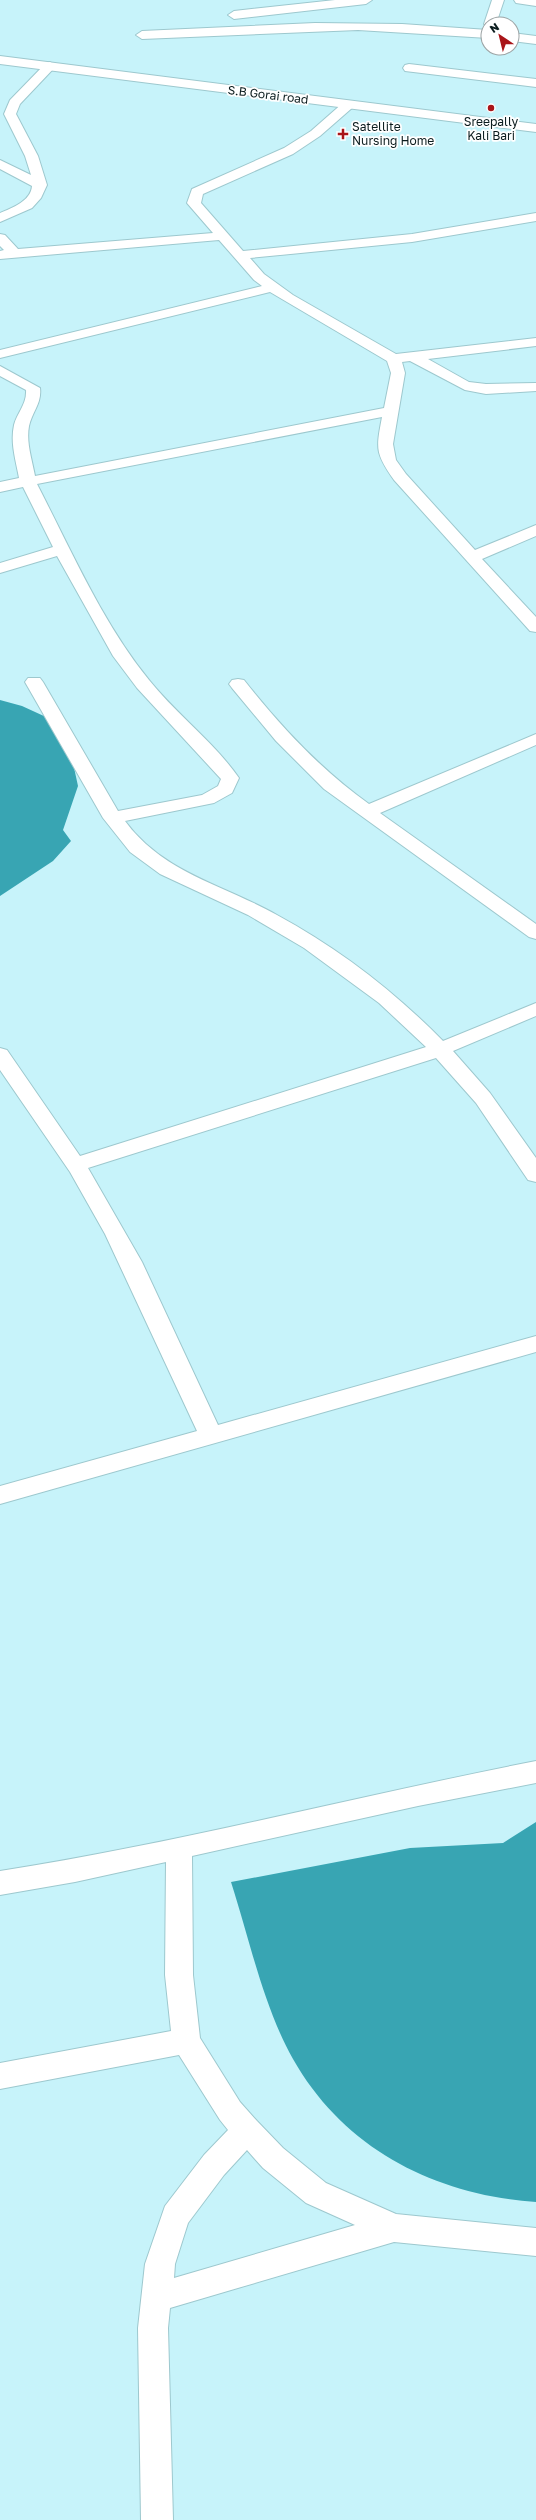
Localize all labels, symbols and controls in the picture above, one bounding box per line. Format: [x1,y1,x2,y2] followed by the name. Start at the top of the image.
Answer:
[480,16,520,56] north arrow
[487,20,501,35] text: N
[227,82,309,107] street label: S.B Gorai road
[486,103,496,113] marker: Sreepally Kali Bari
[464,114,519,143] place label: Sreepally Kali Bari
[352,119,434,148] place label: Satellite Nursing Home
[337,128,349,140] marker: Satellite Nursing Home

